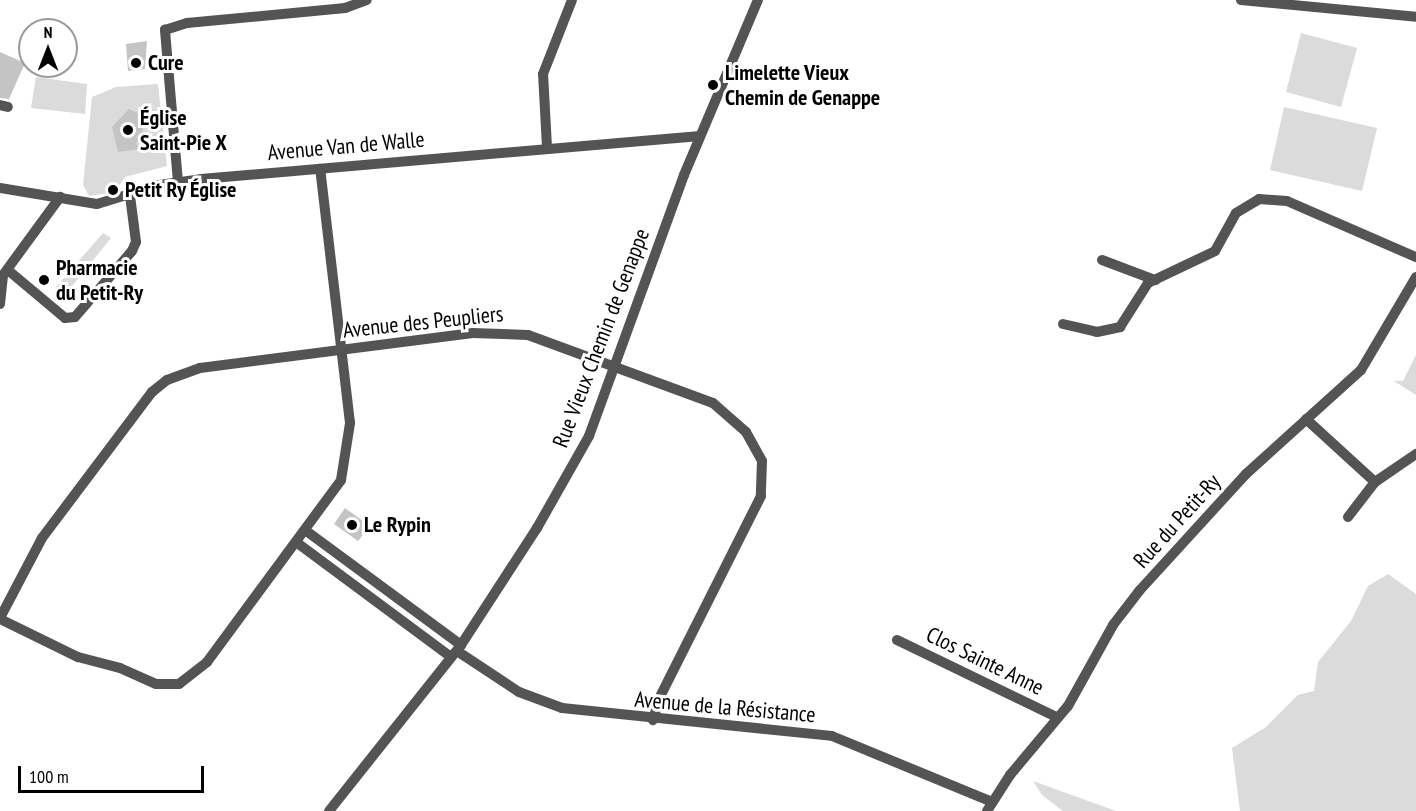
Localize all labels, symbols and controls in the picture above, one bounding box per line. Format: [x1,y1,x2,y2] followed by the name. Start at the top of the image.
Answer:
[18,18,78,78] north arrow
[44,22,52,42] text: N
[148,50,184,76] place label: Cure
[129,56,143,70] marker: Cure
[725,59,880,110] place label: Limelette Vieux Chemin de Genappe
[706,78,720,92] marker: Limelette Vieux Chemin de Genappe
[140,104,227,156] place label: Église Saint-Pie X
[121,123,135,137] marker: Église Saint-Pie X
[266,126,426,166] street label: Avenue Van de Walle
[125,177,237,203] place label: Petit Ry Église
[106,183,120,197] marker: Petit Ry Église
[547,224,655,452] street label: Rue Vieux Chemin de Genappe
[56,254,143,306] place label: Pharmacie du Petit-Ry
[37,273,51,287] marker: Pharmacie du Petit-Ry
[342,300,504,344] street label: Avenue des Peupliers
[1128,469,1226,573] street label: Rue du Petit-Ry
[364,512,431,538] place label: Le Rypin
[345,518,359,532] marker: Le Rypin
[922,621,1048,701] street label: Clos Sainte Anne
[633,686,817,728] street label: Avenue de la Résistance
[21,754,207,792] scale bar
[29,765,69,788] text: 100 m

